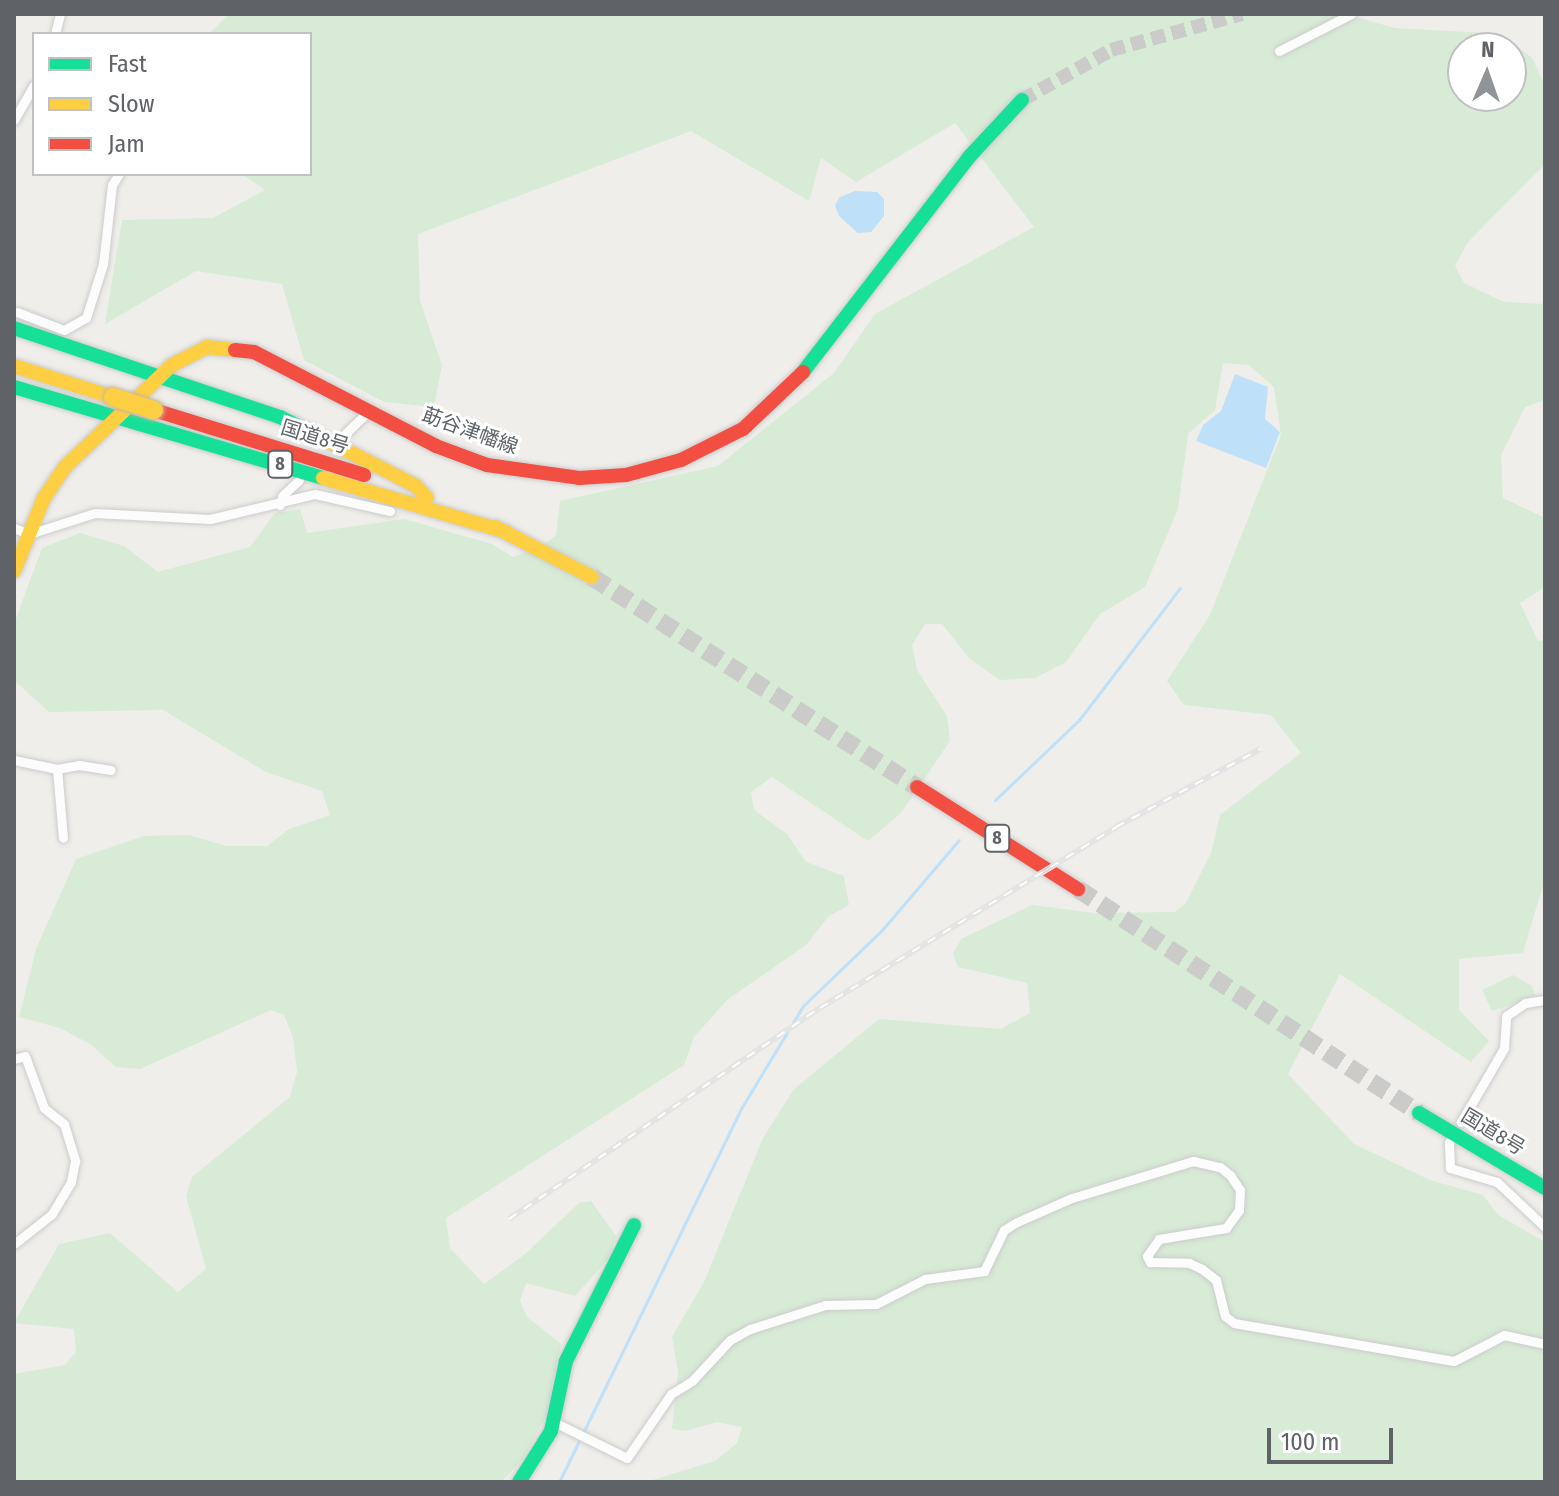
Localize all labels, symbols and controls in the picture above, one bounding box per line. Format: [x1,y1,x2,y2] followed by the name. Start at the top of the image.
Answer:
[32,32,312,176] legend
[1447,32,1527,112] north arrow
[1481,36,1495,63] text: N
[108,50,147,78] text: Fast
[108,90,154,118] text: Slow
[108,130,145,158] text: Jam
[419,403,521,459] street label: 莇谷津幡線
[278,415,352,459] street label: 国道8号
[266,450,294,478] road number: 8
[983,824,1011,852] road number: 8
[1457,1104,1529,1160] street label: 国道8号
[1271,1412,1397,1462] scale bar
[1281,1428,1339,1456] text: 100 m

